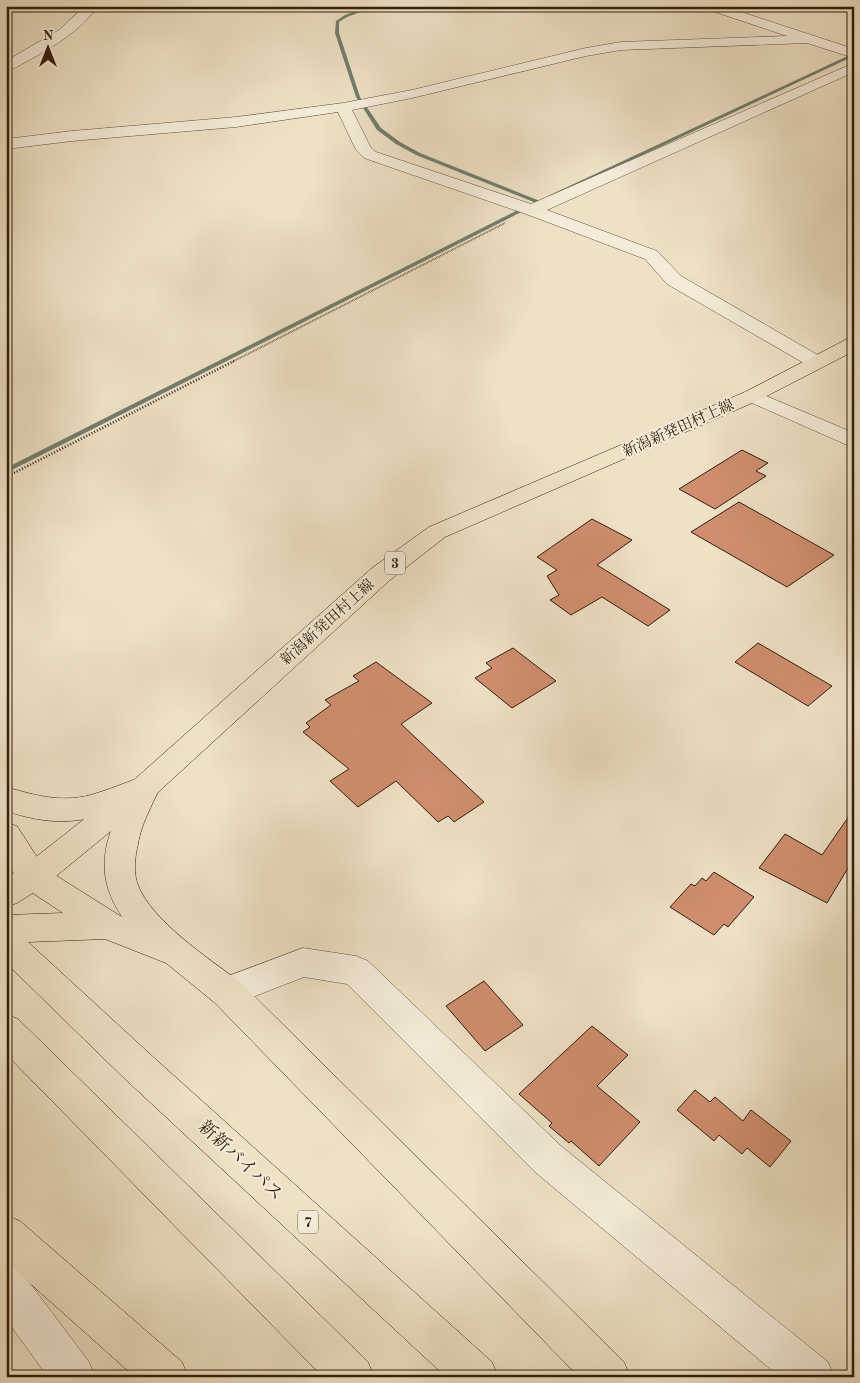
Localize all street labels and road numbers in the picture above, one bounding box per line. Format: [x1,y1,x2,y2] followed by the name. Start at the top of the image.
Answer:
[620,396,736,461] street label: 新潟新発田村上線
[385,552,405,574] road number: 3
[277,576,378,669] street label: 新潟新発田村上線
[195,1116,287,1204] street label: 新新バイパス
[298,1210,318,1234] road number: 7

